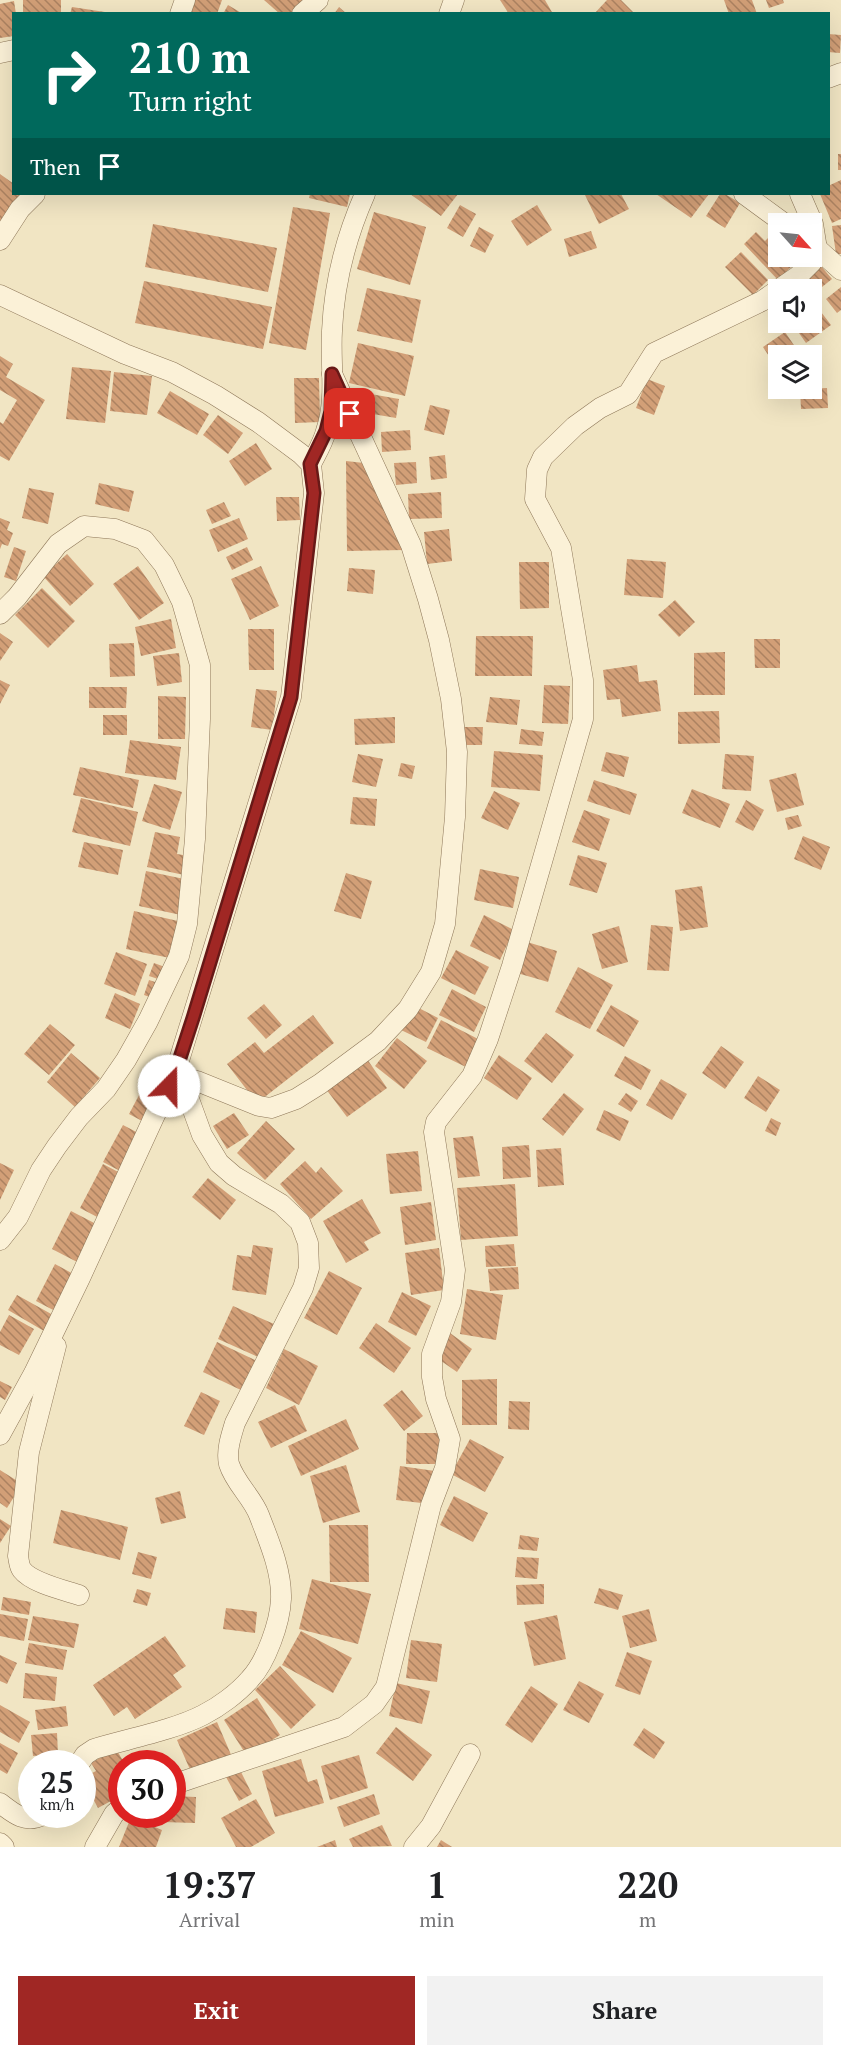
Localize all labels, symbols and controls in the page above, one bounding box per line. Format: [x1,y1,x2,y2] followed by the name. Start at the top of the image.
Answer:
[129,29,250,85] text: 210 m
[30,36,108,114] icon: right
[129,83,252,119] text: Turn right
[93,150,126,183] icon: arrive
[30,152,81,181] text: Then
[768,213,822,267] north arrow
[768,213,822,399] map controls
[768,279,822,333] button: sound
[768,345,822,399] button: layers
[324,388,375,439] pin
[333,397,366,430] icon: arrive
[137,1054,201,1118] position arrow
[108,1750,186,1828] speed limit sign: 30
[40,1762,74,1802] text: 25
[40,1794,74,1814] text: km/h
[163,1861,256,1908] text: 19:37
[427,1861,447,1908] text: 1
[617,1861,678,1908] text: 220
[179,1906,240,1933] text: Arrival
[419,1906,454,1933] text: min
[639,1906,656,1933] text: m
[18,1976,415,2045] button: Exit
[427,1976,823,2045] button: Share

